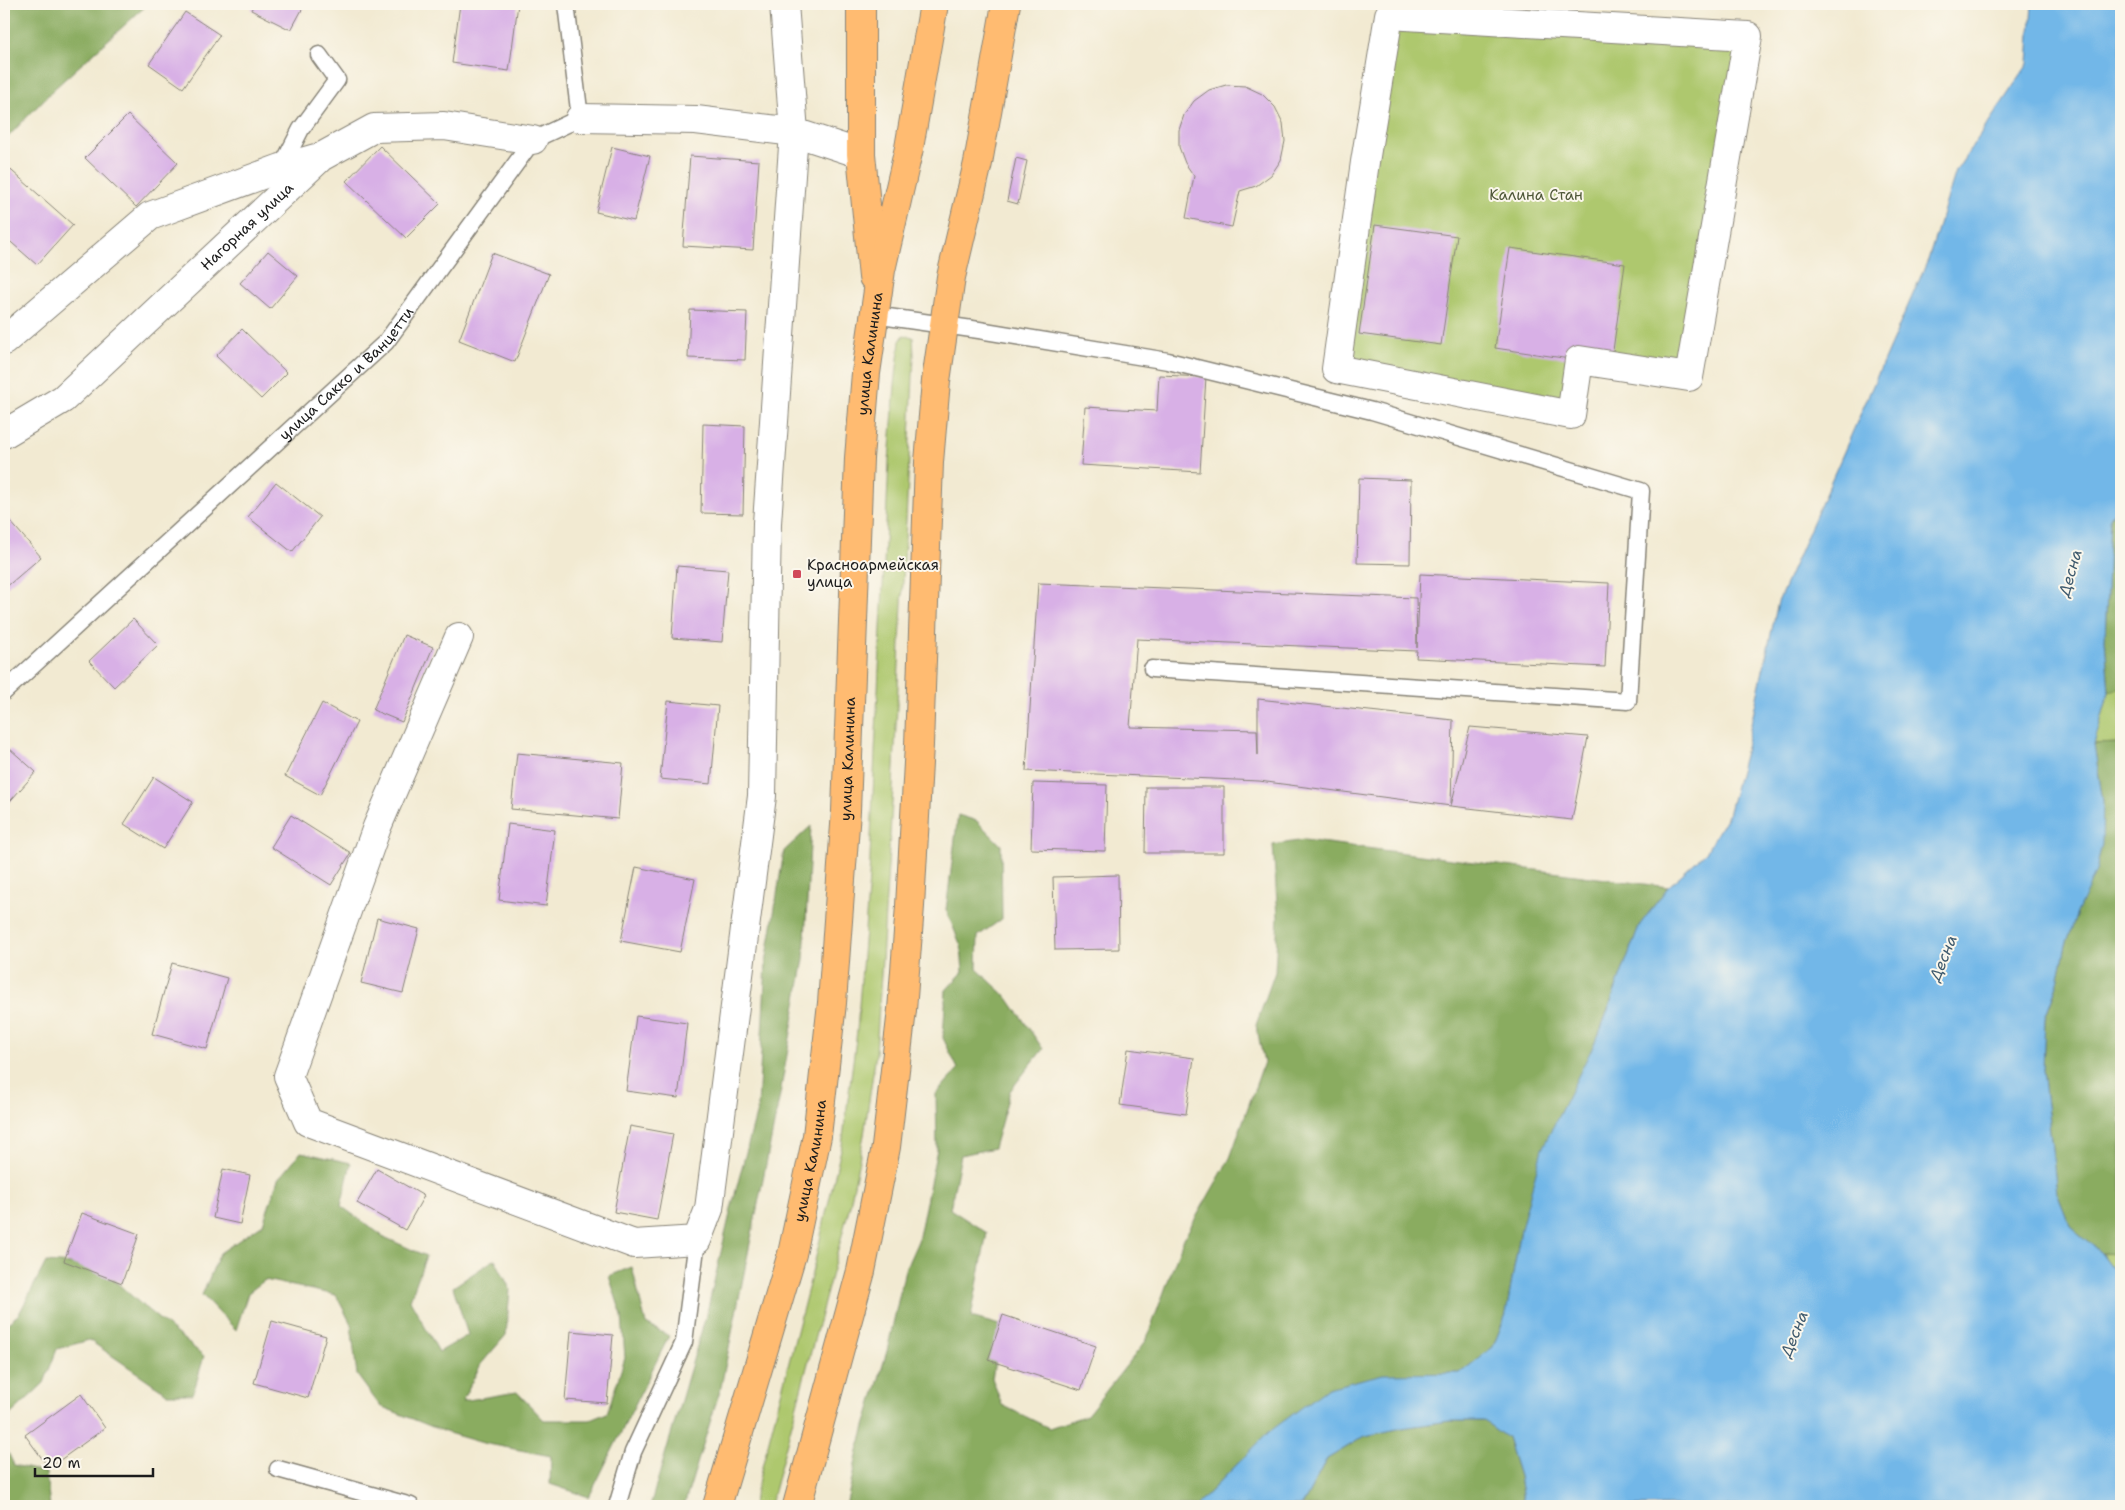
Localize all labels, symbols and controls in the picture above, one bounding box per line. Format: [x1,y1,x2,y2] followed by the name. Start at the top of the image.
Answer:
[196,177,298,275] street label: Нагорная улица
[1489,185,1583,205] park label: Калина Стан
[853,290,888,416] street label: улица Калинина
[275,303,419,445] street label: улица Сакко и Ванцетти
[2053,547,2087,600] water label: Десна
[807,555,939,592] place label: Красноармейская улица
[791,568,803,580] marker: Красноармейская улица
[835,696,860,822] street label: улица Калинина
[1924,932,1962,985] water label: Десна
[789,1098,831,1224] street label: улица Калинина
[1775,1308,1813,1361] water label: Десна
[35,1445,152,1477] scale bar
[42,1453,81,1473] text: 20 m

